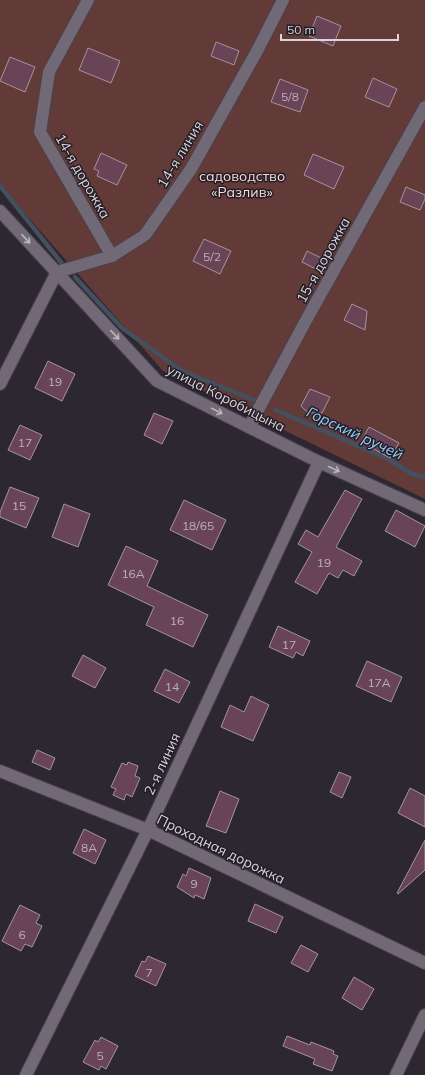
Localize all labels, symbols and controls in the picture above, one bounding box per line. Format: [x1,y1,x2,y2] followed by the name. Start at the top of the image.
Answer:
[281,16,398,42] scale bar
[287,22,315,37] text: 50 m
[281,89,299,104] house number: 5/8
[153,117,207,191] street label: 14-я линия
[51,130,115,222] street label: 14-я дорожка
[199,167,285,201] park label: садоводство «Разлив»
[292,214,354,306] street label: 15-я дорожка
[22,234,31,244] one-way arrow
[203,249,221,264] house number: 5/2
[110,330,119,340] one-way arrow
[164,360,288,436] street label: улица Коробицына
[48,374,62,389] house number: 19
[304,402,407,464] water label: Горский ручей
[211,408,223,416] one-way arrow
[18,435,32,450] house number: 17
[328,465,340,473] one-way arrow
[12,498,26,513] house number: 15
[182,518,214,533] house number: 18/65
[317,555,331,570] house number: 19
[121,566,145,581] house number: 16А
[170,613,184,628] house number: 16
[282,637,296,652] house number: 17
[367,675,391,690] house number: 17А
[165,679,179,694] house number: 14
[140,730,184,798] street label: 2-я линия
[154,810,288,888] street label: Проходная дорожка
[81,840,97,855] house number: 8А
[190,876,198,891] house number: 9
[18,927,26,942] house number: 6
[145,965,153,980] house number: 7
[96,1048,104,1063] house number: 5

